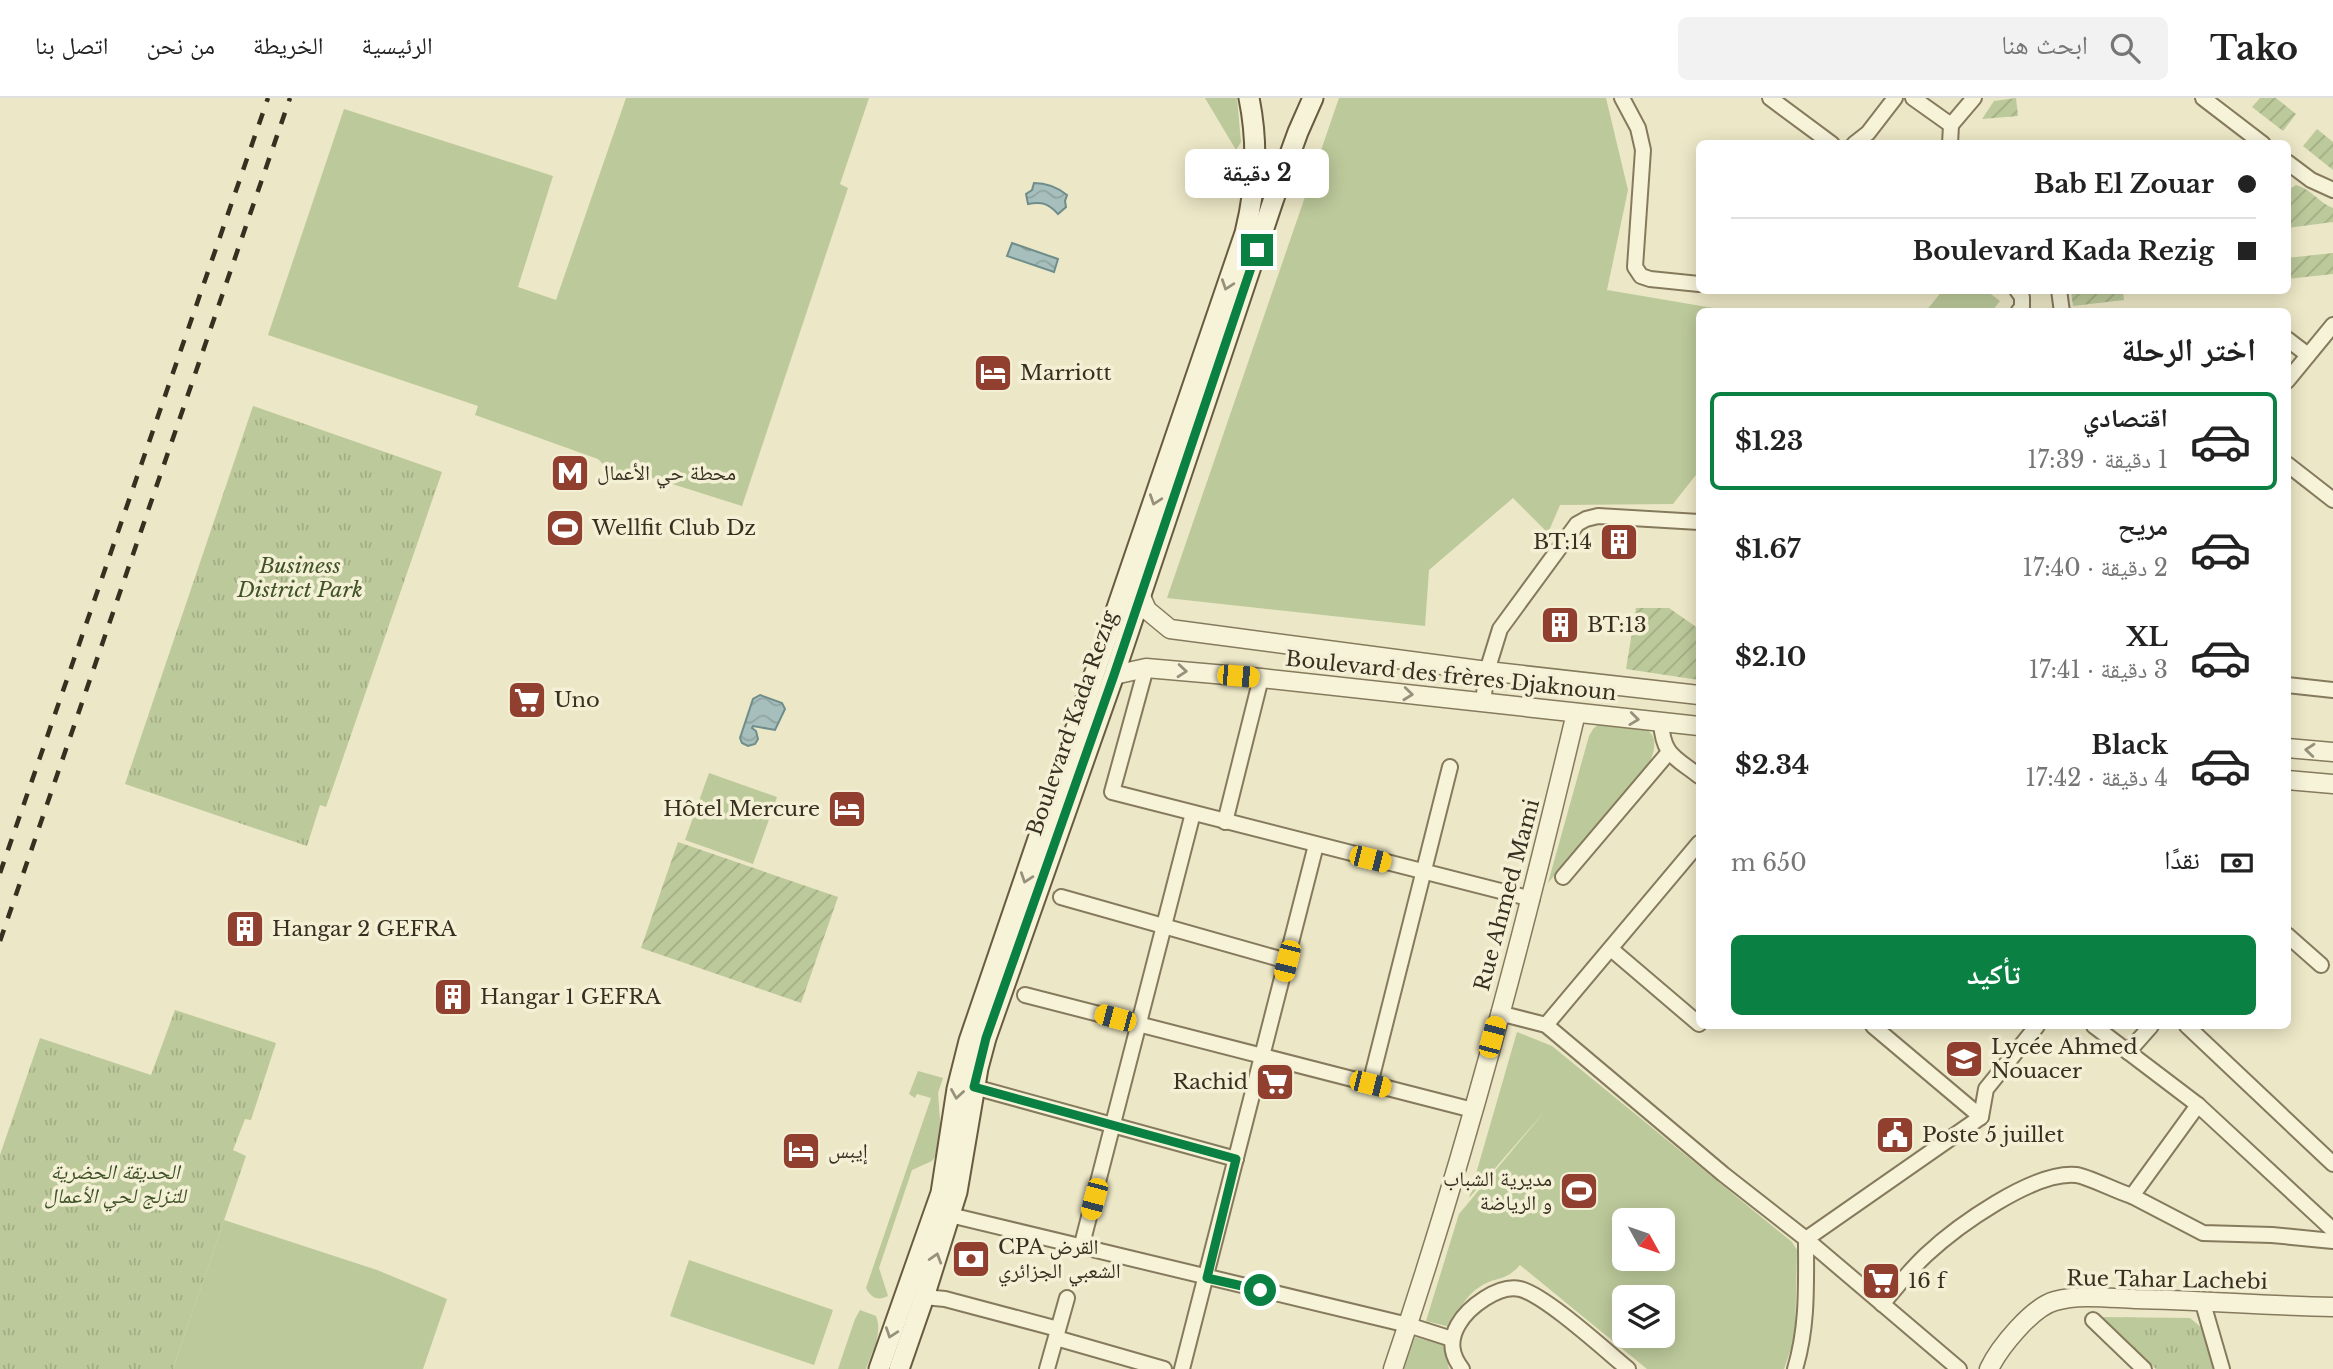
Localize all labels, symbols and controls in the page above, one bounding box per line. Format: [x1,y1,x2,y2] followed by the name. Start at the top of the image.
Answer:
[1678,17,2168,80] search box
[2210,28,2298,69] text: Tako
[2001,29,2088,61] text: ابحث هنا
[2106,29,2144,67] icon: search
[35,31,108,60] text: اتصل بنا
[146,31,215,60] text: من نحن
[253,31,324,60] text: الخريطة
[362,31,433,60] text: الرئيسية
[1185,149,1329,198] callout: 2 دقيقة
[1222,159,1292,187] text: 2 دقيقة
[2034,168,2214,200] text: Bab El Zouar
[1241,234,1273,266] route end
[1913,235,2214,267] text: Boulevard Kada Rezig
[1221,278,1236,290] one-way arrow
[2121,330,2256,370] text: اختر الرحلة
[972,352,1014,394] hotel icon: Marriott
[1020,360,1111,386] place label: Marriott
[2083,402,2168,434] text: اقتصادي
[2189,410,2252,473] icon: car
[1735,425,1803,457] text: $1.23
[2027,446,2168,474] text: 1 دقيقة · 17:39
[549,452,591,494] metro station icon: محطة حي الأعمال
[597,460,736,489] place label: محطة حي الأعمال
[1149,494,1163,506] one-way arrow
[544,507,586,549] sports icon: Wellfit Club Dz
[2118,510,2168,542] text: مريح
[591,515,756,541] place label: Wellfit Club Dz
[2189,518,2252,581] icon: car
[1598,521,1640,563] building icon: BT:14
[1533,529,1592,555] place label: BT:14
[1735,533,1800,565] text: $1.67
[236,553,363,603] park label: Business District Park
[2022,554,2168,582] text: 2 دقيقة · 17:40
[1539,604,1581,646] building icon: BT:13
[1021,607,1123,839] street label: Boulevard Kada Rezig
[1587,612,1647,638] place label: BT:13
[2126,621,2168,653] text: XL
[2189,626,2252,689] icon: car
[1735,641,1806,673] text: $2.10
[1284,646,1618,706] street label: Boulevard des frères Djaknoun
[2029,656,2168,684] text: 3 دقيقة · 17:41
[1176,663,1187,678] one-way arrow
[1217,664,1260,688] car
[506,679,548,721] supermarket icon: Uno
[554,687,600,713] place label: Uno
[1402,687,1414,702] one-way arrow
[1629,711,1640,726] one-way arrow
[2091,729,2168,761] text: Black
[2189,734,2252,797] icon: car
[2304,743,2315,758] one-way arrow
[1735,749,1809,781] text: $2.34
[2025,764,2168,792] text: 4 دقيقة · 17:42
[826,788,868,830] hotel icon: Hôtel Mercure
[663,796,820,822] place label: Hôtel Mercure
[1469,796,1545,994] street label: Rue Ahmed Mami
[1348,844,1393,874] car
[2164,844,2200,876] text: نقدًا
[2218,844,2256,882] icon: cash
[1731,849,1807,877] text: 650 m
[1020,871,1034,883] one-way arrow
[224,908,266,950] building icon: Hangar 2 GEFRA
[272,916,457,942] place label: Hangar 2 GEFRA
[1731,935,2256,1015] button: تأكيد
[1272,938,1303,984] car
[432,976,474,1018] building icon: Hangar 1 GEFRA
[480,984,662,1010] place label: Hangar 1 GEFRA
[1092,1002,1139,1034] car
[1477,1014,1508,1060] car
[1991,1034,2138,1084] place label: Lycée Ahmed Nouacer
[1943,1038,1985,1080] school or university icon: Lycée Ahmed Nouacer
[1254,1061,1296,1103] supermarket icon: Rachid
[1173,1069,1248,1095] place label: Rachid
[1348,1069,1393,1099] car
[949,1088,964,1100] one-way arrow
[1874,1114,1916,1156] public building icon: Poste 5 juillet
[1922,1122,2064,1148] place label: Poste 5 juillet
[780,1130,822,1172] hotel icon: إيبس
[828,1138,868,1165] place label: إيبس
[44,1159,188,1212] park label: الحديقة الحضرية للتزلج لحي الأعمال
[1443,1166,1552,1216] place label: مديرية الشباب و الرياضة
[1558,1170,1600,1212] sports icon: مديرية الشباب و الرياضة
[1079,1176,1110,1222] car
[1612,1208,1675,1270] north arrow
[1612,1208,1675,1348] map controls
[998,1234,1121,1287] place label: CPA القرض الشعبي الجزائري
[950,1238,992,1280] bank icon: CPA القرض الشعبي الجزائري
[928,1252,943,1264] one-way arrow
[1860,1260,1902,1302] supermarket icon: 16 f
[2066,1265,2268,1295] street label: Rue Tahar Lachebi
[1908,1268,1948,1294] place label: 16 f
[1244,1274,1276,1306] route start
[1612,1285,1675,1348] button: layers
[885,1327,899,1339] one-way arrow

